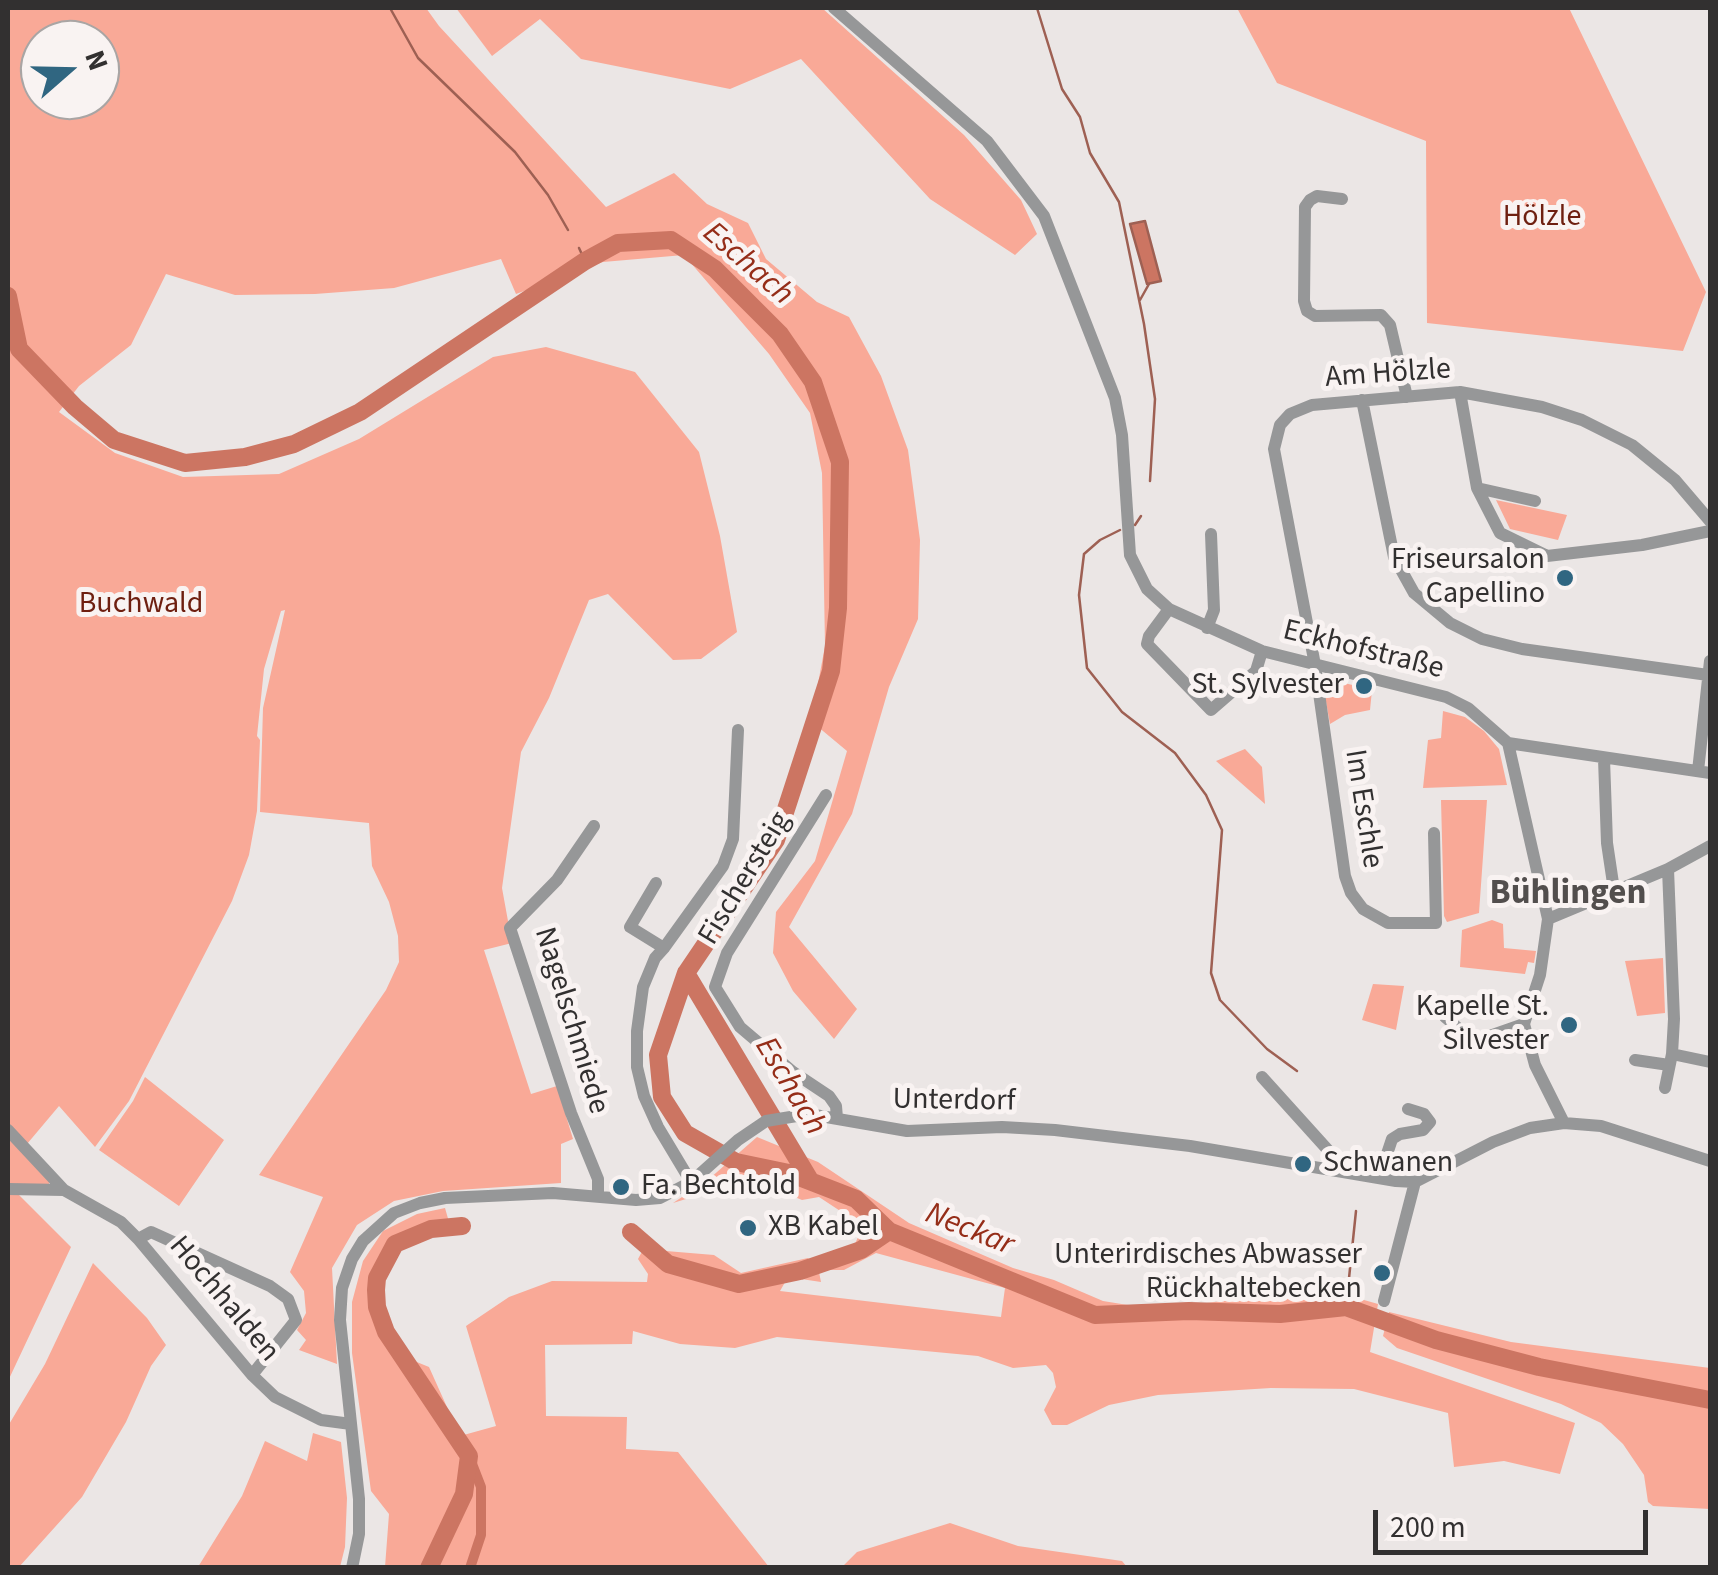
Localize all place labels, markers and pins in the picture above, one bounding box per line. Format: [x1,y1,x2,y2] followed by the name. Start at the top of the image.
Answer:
[1391,543,1545,614] place label: Friseursalon Capellino
[1554,567,1576,589] marker: Friseursalon Capellino
[1191,668,1344,704] place label: St. Sylvester
[1353,675,1375,697] marker: St. Sylvester
[1416,990,1549,1060] place label: Kapelle St. Silvester
[1558,1014,1580,1036] marker: Kapelle St. Silvester
[1323,1146,1453,1182] place label: Schwanen
[1292,1153,1314,1175] marker: Schwanen
[641,1169,796,1205] place label: Fa. Bechtold
[610,1176,632,1198] marker: Fa. Bechtold
[768,1210,879,1246] place label: XB Kabel
[737,1217,759,1239] marker: XB Kabel
[1054,1238,1362,1308] place label: Unterirdisches Abwasser Rückhaltebecken
[1371,1262,1393,1284] marker: Unterirdisches Abwasser Rückhaltebecken

